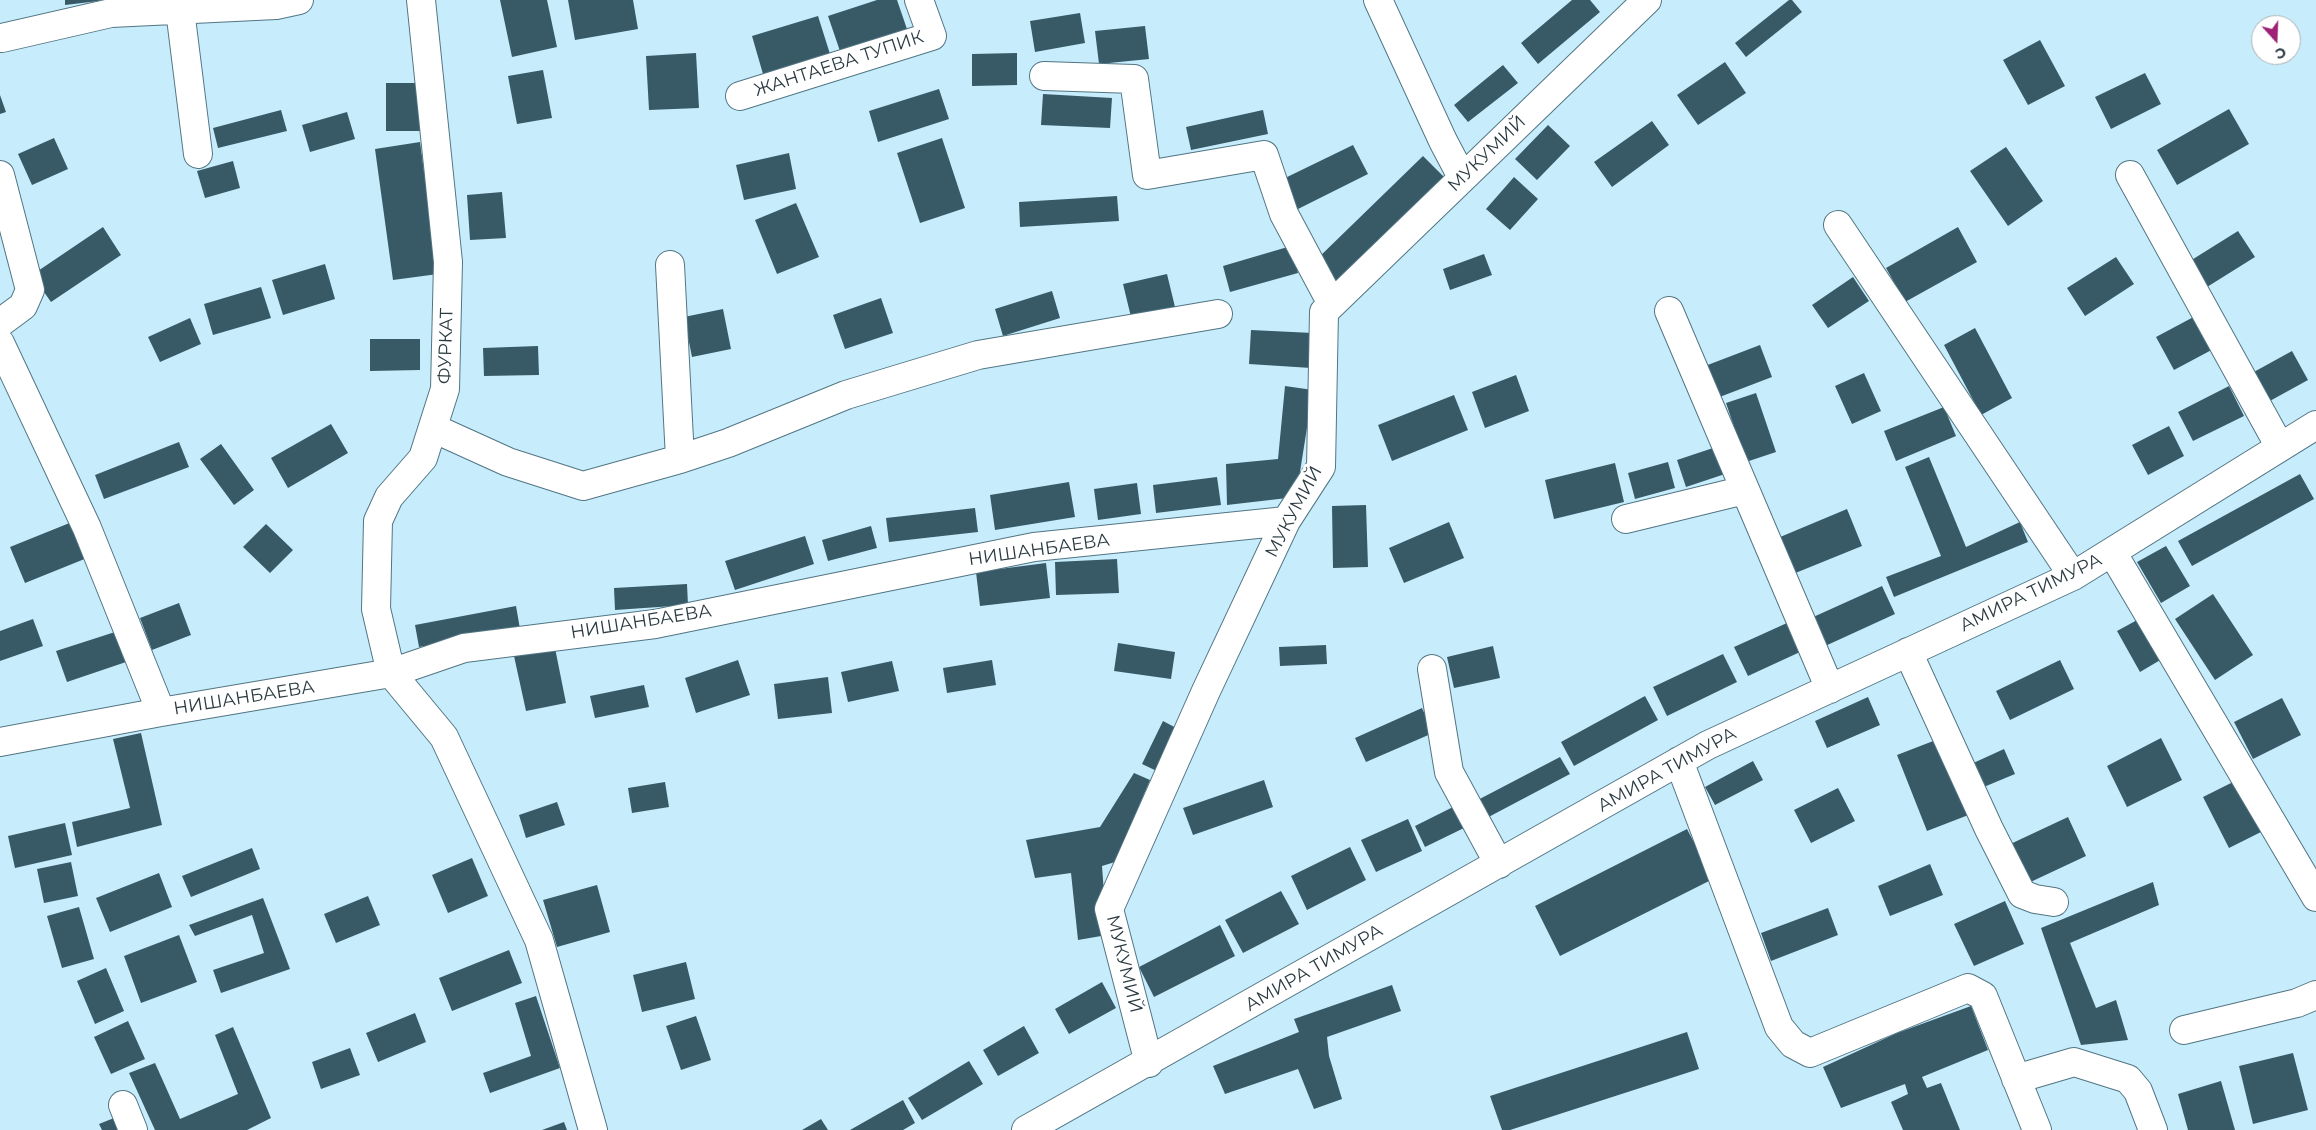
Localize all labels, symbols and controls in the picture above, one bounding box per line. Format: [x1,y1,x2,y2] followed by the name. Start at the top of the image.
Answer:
[2251,15,2301,65] north arrow
[752,26,926,102] street label: ЖАНТАЕВА ТУПИК
[2273,43,2289,63] text: С
[1443,111,1531,197] street label: МУКУМИЙ
[434,308,458,384] street label: ФУРКАТ
[1261,463,1327,561] street label: МУКУМИЙ
[967,529,1111,571] street label: НИШАНБАЕВА
[1956,549,2106,637] street label: АМИРА ТИМУРА
[569,600,713,644] street label: НИШАНБАЕВА
[172,676,316,720] street label: НИШАНБАЕВА
[1594,723,1740,817] street label: АМИРА ТИМУРА
[1101,913,1147,1015] street label: МУКУМИЙ
[1241,920,1387,1016] street label: АМИРА ТИМУРА

